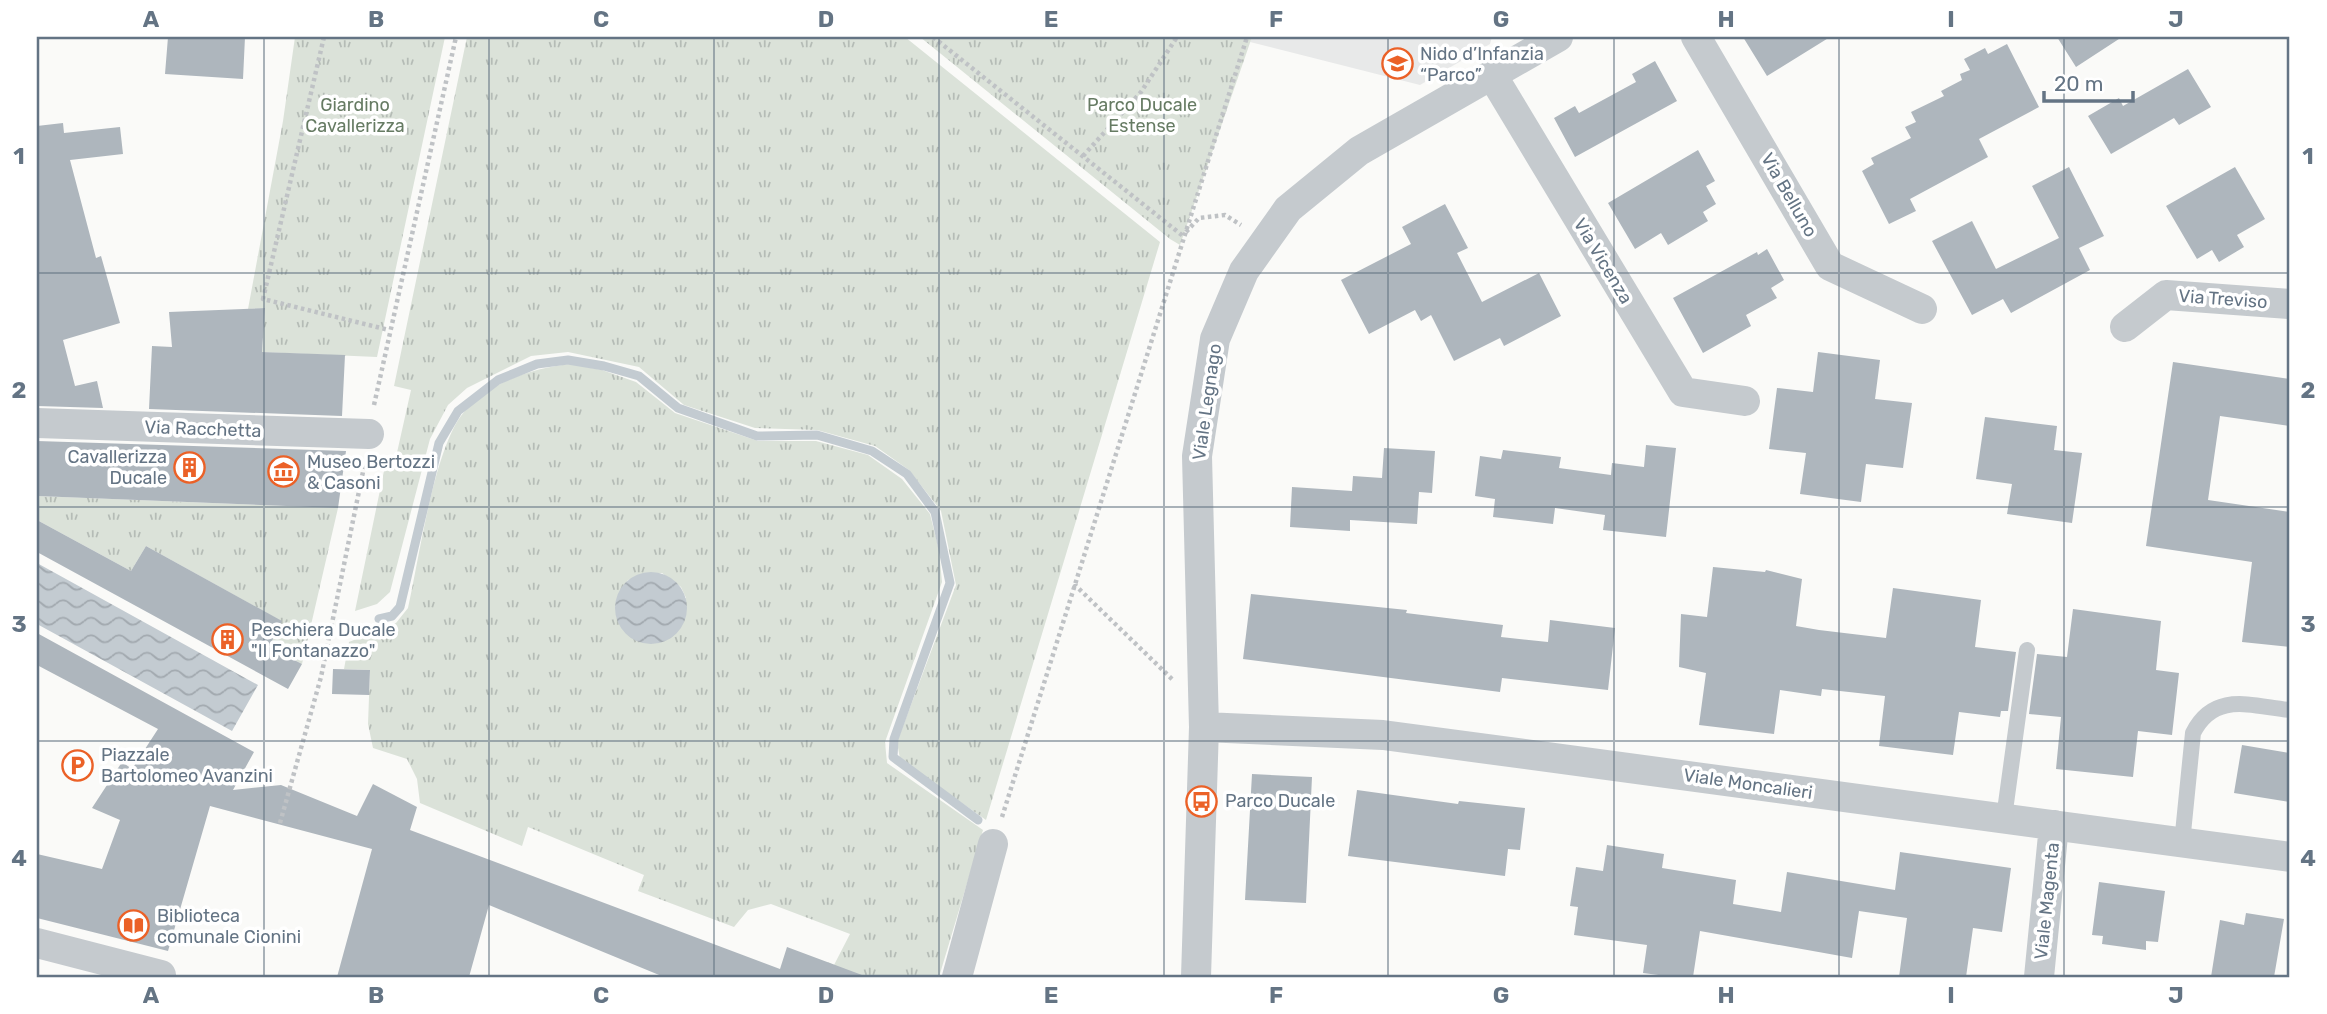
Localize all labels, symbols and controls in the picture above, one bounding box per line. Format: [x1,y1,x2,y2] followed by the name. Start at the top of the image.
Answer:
[143,5,160,33] text: A
[368,5,384,33] text: B
[593,5,609,33] text: C
[818,5,834,33] text: D
[1044,5,1058,33] text: E
[1269,5,1283,33] text: F
[1493,5,1509,33] text: G
[1717,5,1735,33] text: H
[1947,5,1955,33] text: I
[2168,5,2184,33] text: J
[1420,43,1544,86] place label: Nido d’Infanzia “Parco”
[1380,47,1414,81] school or university icon: Nido d’Infanzia “Parco”
[2044,60,2133,104] scale bar
[2054,71,2103,96] text: 20 m
[305,94,405,137] park label: Giardino Cavallerizza
[1087,94,1197,137] park label: Parco Ducale Estense
[13,142,25,170] text: 1
[2302,142,2314,170] text: 1
[1756,149,1822,241] street label: Via Belluno
[1569,214,1637,308] street label: Via Vicenza
[2178,285,2268,313] street label: Via Treviso
[1188,342,1226,462] street label: Viale Legnago
[12,376,26,404] text: 2
[2301,376,2315,404] text: 2
[144,416,262,442] street label: Via Racchetta
[67,446,167,489] place label: Cavallerizza Ducale
[173,450,207,484] building icon: Cavallerizza Ducale
[307,451,435,494] place label: Museo Bertozzi & Casoni
[267,455,301,489] museum icon: Museo Bertozzi & Casoni
[11,610,27,638] text: 3
[2300,610,2316,638] text: 3
[251,619,396,662] place label: Peschiera Ducale "Il Fontanazzo"
[211,623,245,657] building icon: Peschiera Ducale "Il Fontanazzo"
[101,744,273,787] place label: Piazzale Bartolomeo Avanzini
[61,748,95,782] parking icon: Piazzale Bartolomeo Avanzini
[1682,764,1814,804] street label: Viale Moncalieri
[1185,784,1219,818] bus stop icon: Parco Ducale
[1225,790,1335,812] place label: Parco Ducale
[2030,841,2064,961] street label: Viale Magenta
[11,844,27,872] text: 4
[2300,844,2316,872] text: 4
[157,905,301,948] place label: Biblioteca comunale Cionini
[117,909,151,943] library icon: Biblioteca comunale Cionini
[143,981,160,1009] text: A
[368,981,384,1009] text: B
[593,981,609,1009] text: C
[818,981,834,1009] text: D
[1044,981,1058,1009] text: E
[1269,981,1283,1009] text: F
[1493,981,1509,1009] text: G
[1717,981,1735,1009] text: H
[1947,981,1955,1009] text: I
[2168,981,2184,1009] text: J

